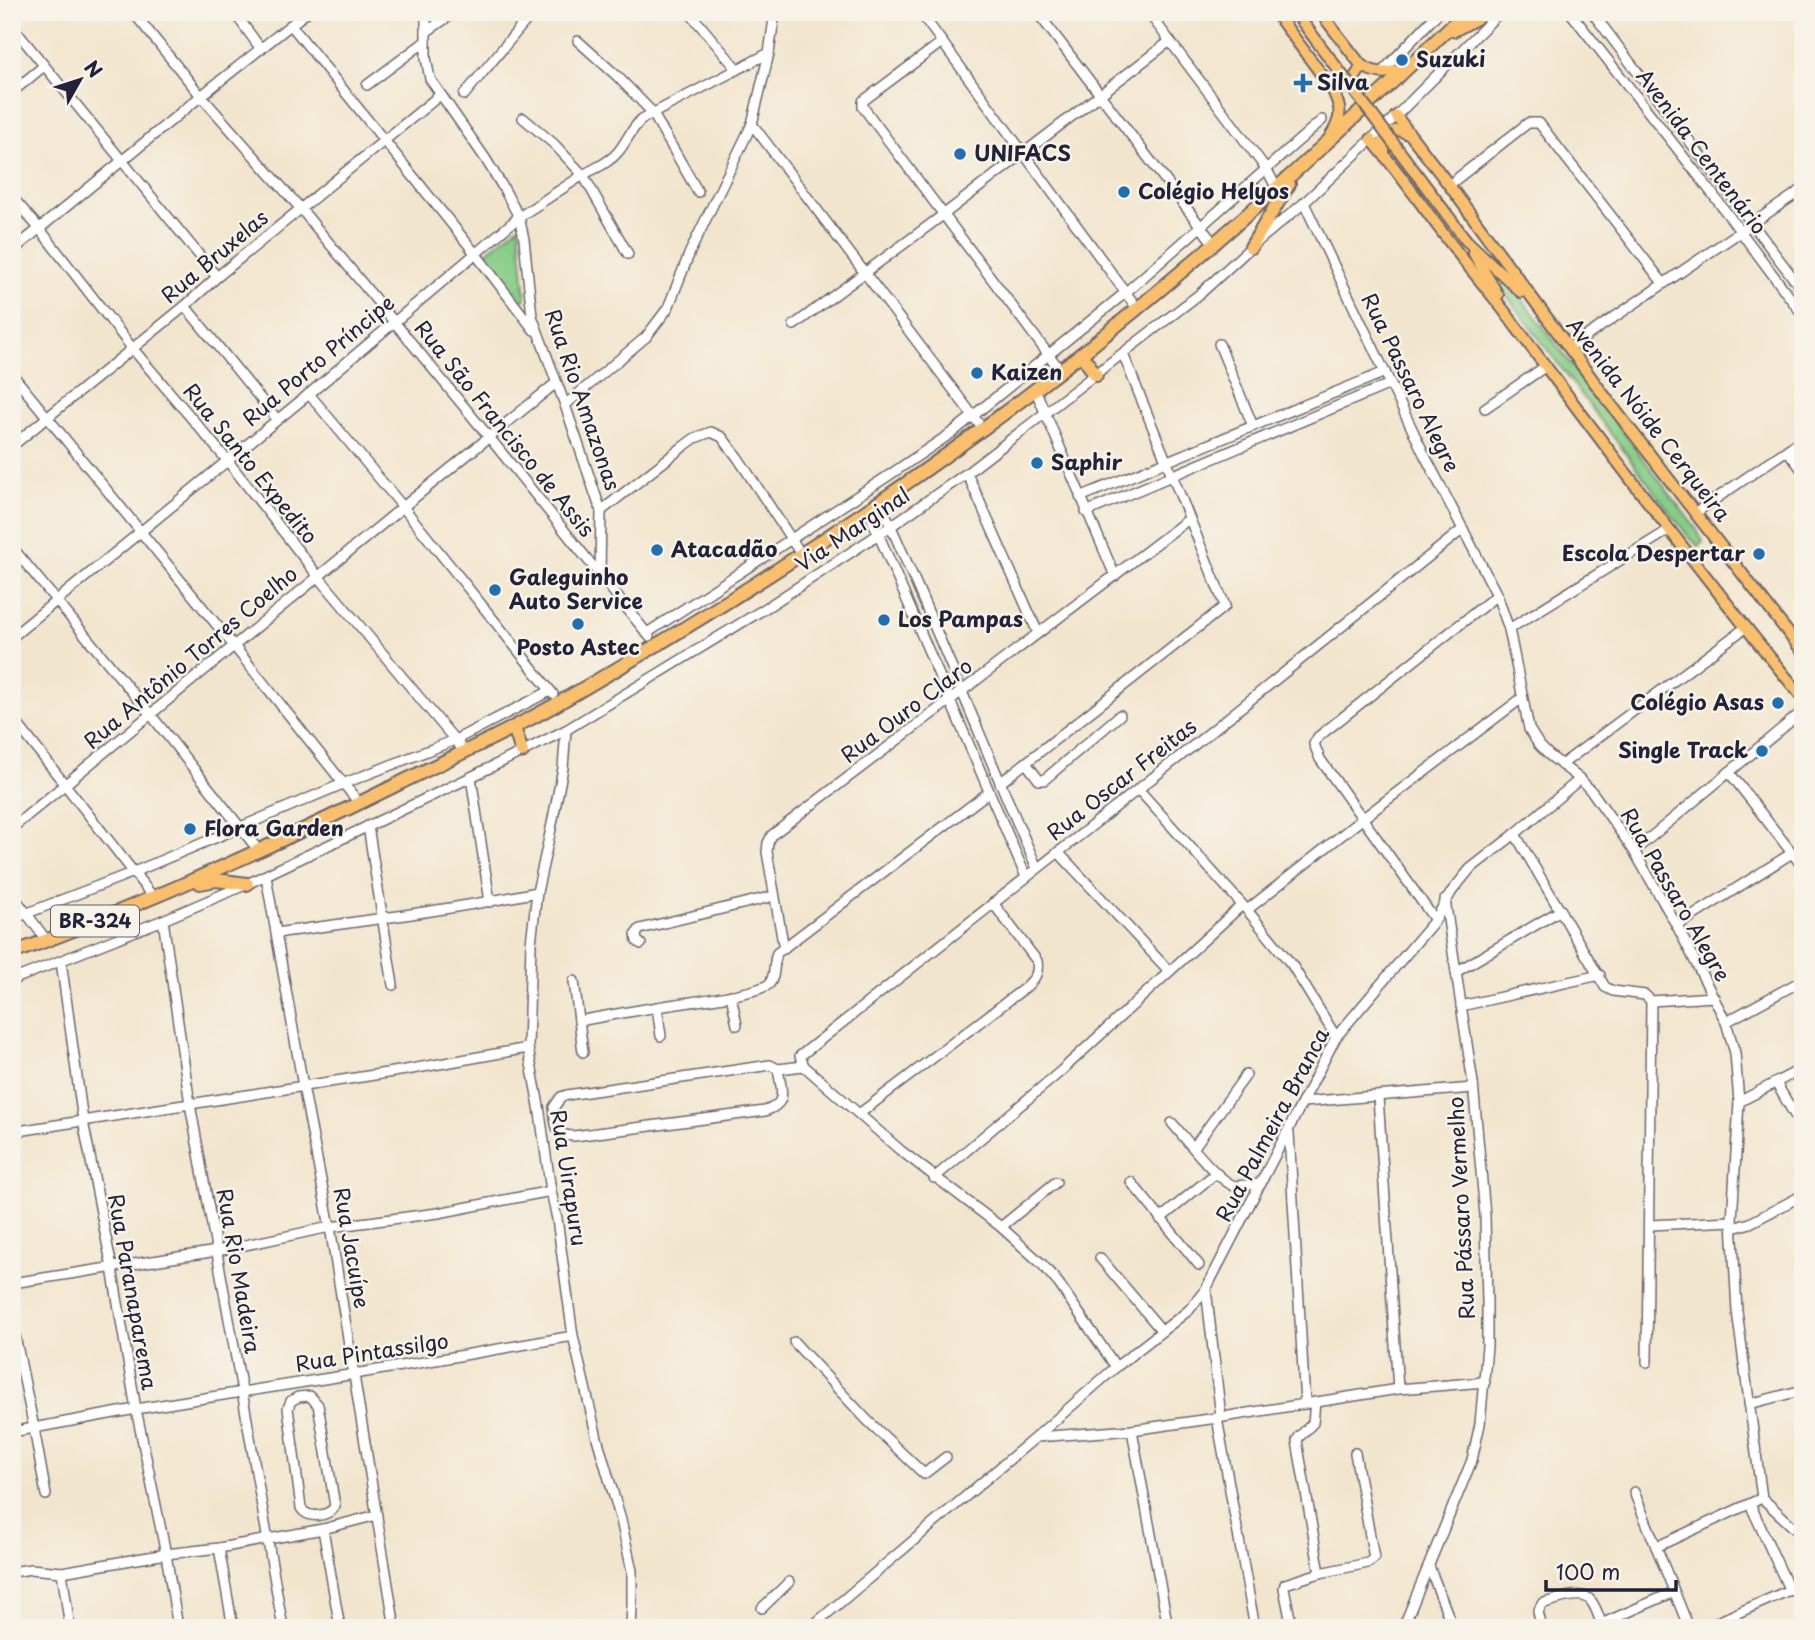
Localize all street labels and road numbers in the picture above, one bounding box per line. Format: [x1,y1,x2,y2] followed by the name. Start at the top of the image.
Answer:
[1630,61,1776,240] street label: Avenida Centenário
[153,201,274,310] street label: Rua Bruxelas
[235,286,401,433] street label: Rua Porto Príncipe
[1354,287,1469,477] street label: Rua Passaro Alegre
[538,304,630,494] street label: Rua Rio Amazonas
[1560,310,1740,528] street label: Avenida Nóide Cerqueira
[408,312,603,543] street label: Rua São Francisco de Assis
[177,375,327,550] street label: Rua Santo Expedito
[788,478,916,579] street label: Via Marginal
[76,557,304,756] street label: Rua Antônio Torres Coelho
[833,649,978,770] street label: Rua Ouro Claro
[1039,710,1202,847] street label: Rua Oscar Freitas
[1614,801,1740,987] street label: Rua Passaro Alegre
[51,906,139,937] road number: BR-324
[1206,1021,1336,1227] street label: Rua Palmeira Branca
[1438,1096,1482,1320] street label: Rua Pássaro Vermelho
[543,1107,597,1248] street label: Rua Uirapuru
[327,1185,379,1311] street label: Rua Jacuípe
[210,1186,270,1356] street label: Rua Rio Madeira
[101,1191,167,1392] street label: Rua Paranaparema
[293,1323,451,1379] street label: Rua Pintassilgo

